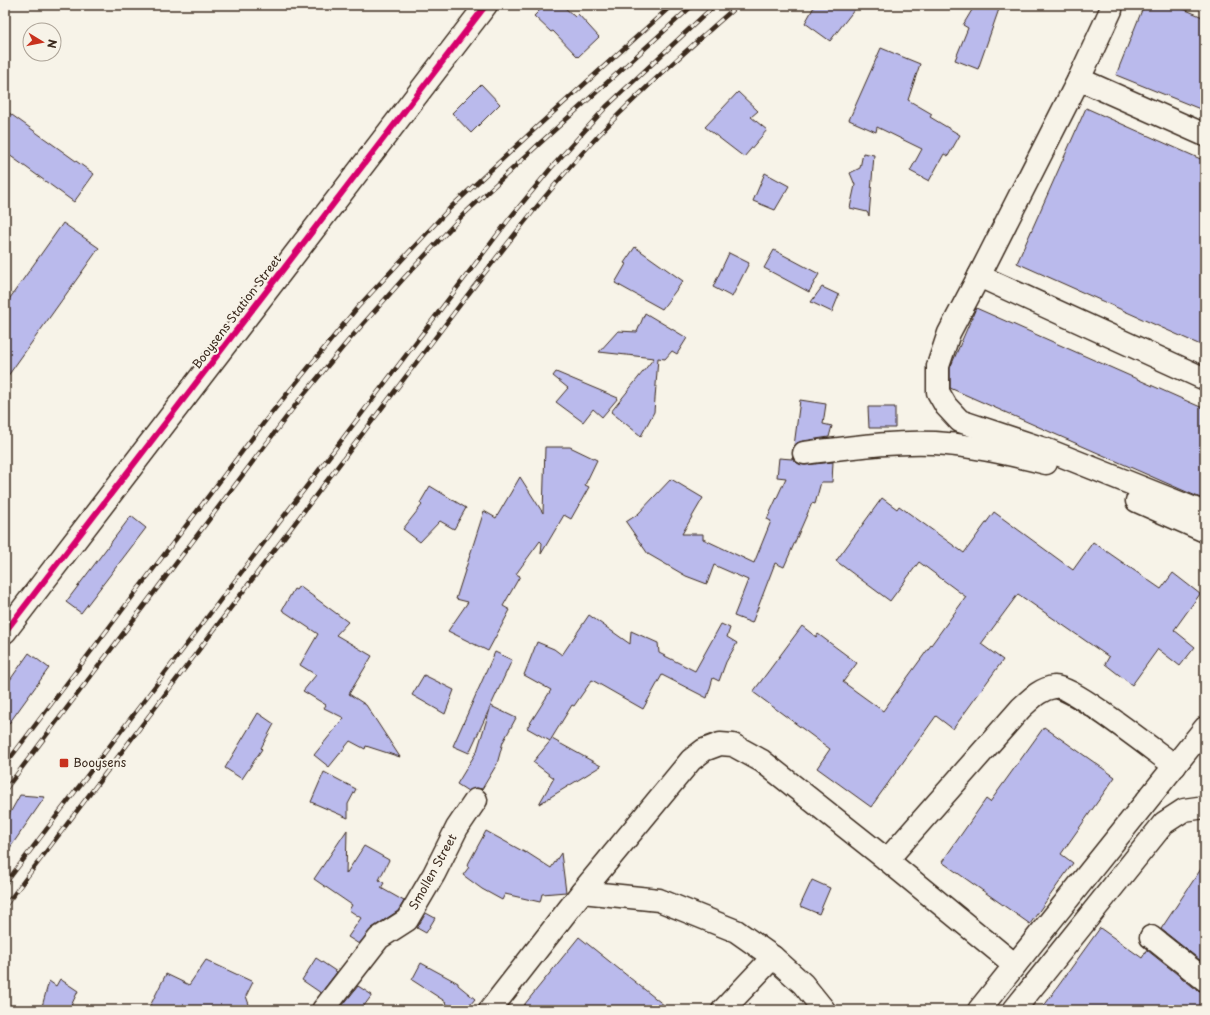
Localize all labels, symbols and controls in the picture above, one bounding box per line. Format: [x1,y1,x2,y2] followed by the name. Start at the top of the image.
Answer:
[22,22,62,62] north arrow
[43,38,61,50] text: N
[187,250,285,372] street label: Booysens Station Street
[73,753,127,771] place label: Booysens
[58,757,70,769] marker: Booysens
[404,830,461,913] street label: Smollen Street

